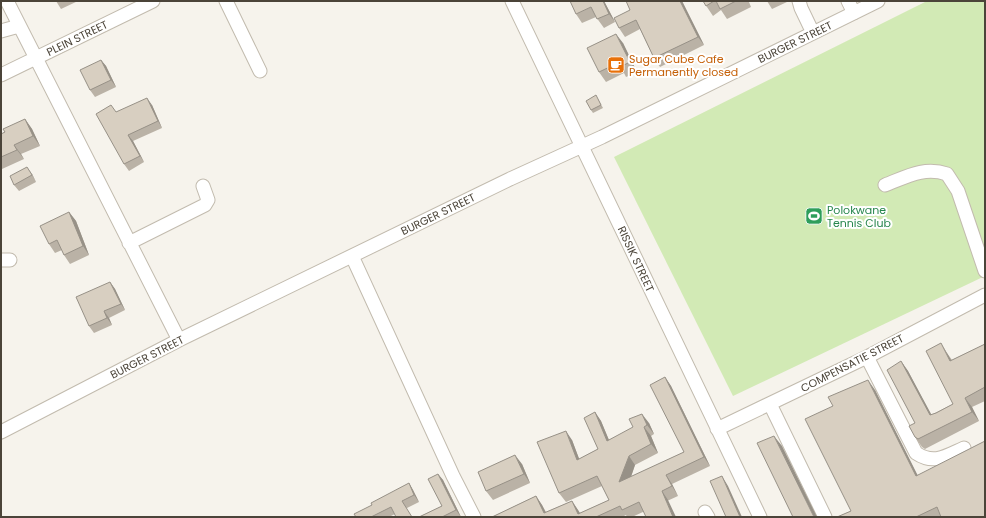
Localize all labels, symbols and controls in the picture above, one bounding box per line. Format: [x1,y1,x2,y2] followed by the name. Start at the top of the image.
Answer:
[44,16,110,60] street label: PLEIN STREET
[755,17,835,67] street label: BURGER STREET
[629,51,738,80] place label: Sugar Cube Cafe Permanently closed
[606,55,626,75] cafe icon: Sugar Cube Cafe Permanently closed
[398,189,478,239] street label: BURGER STREET
[827,202,891,231] place label: Polokwane Tennis Club
[804,206,824,226] sports icon: Polokwane Tennis Club
[614,224,658,295] street label: RISSIK STREET
[798,330,906,396] street label: COMPENSATIE STREET
[107,331,187,383] street label: BURGER STREET

